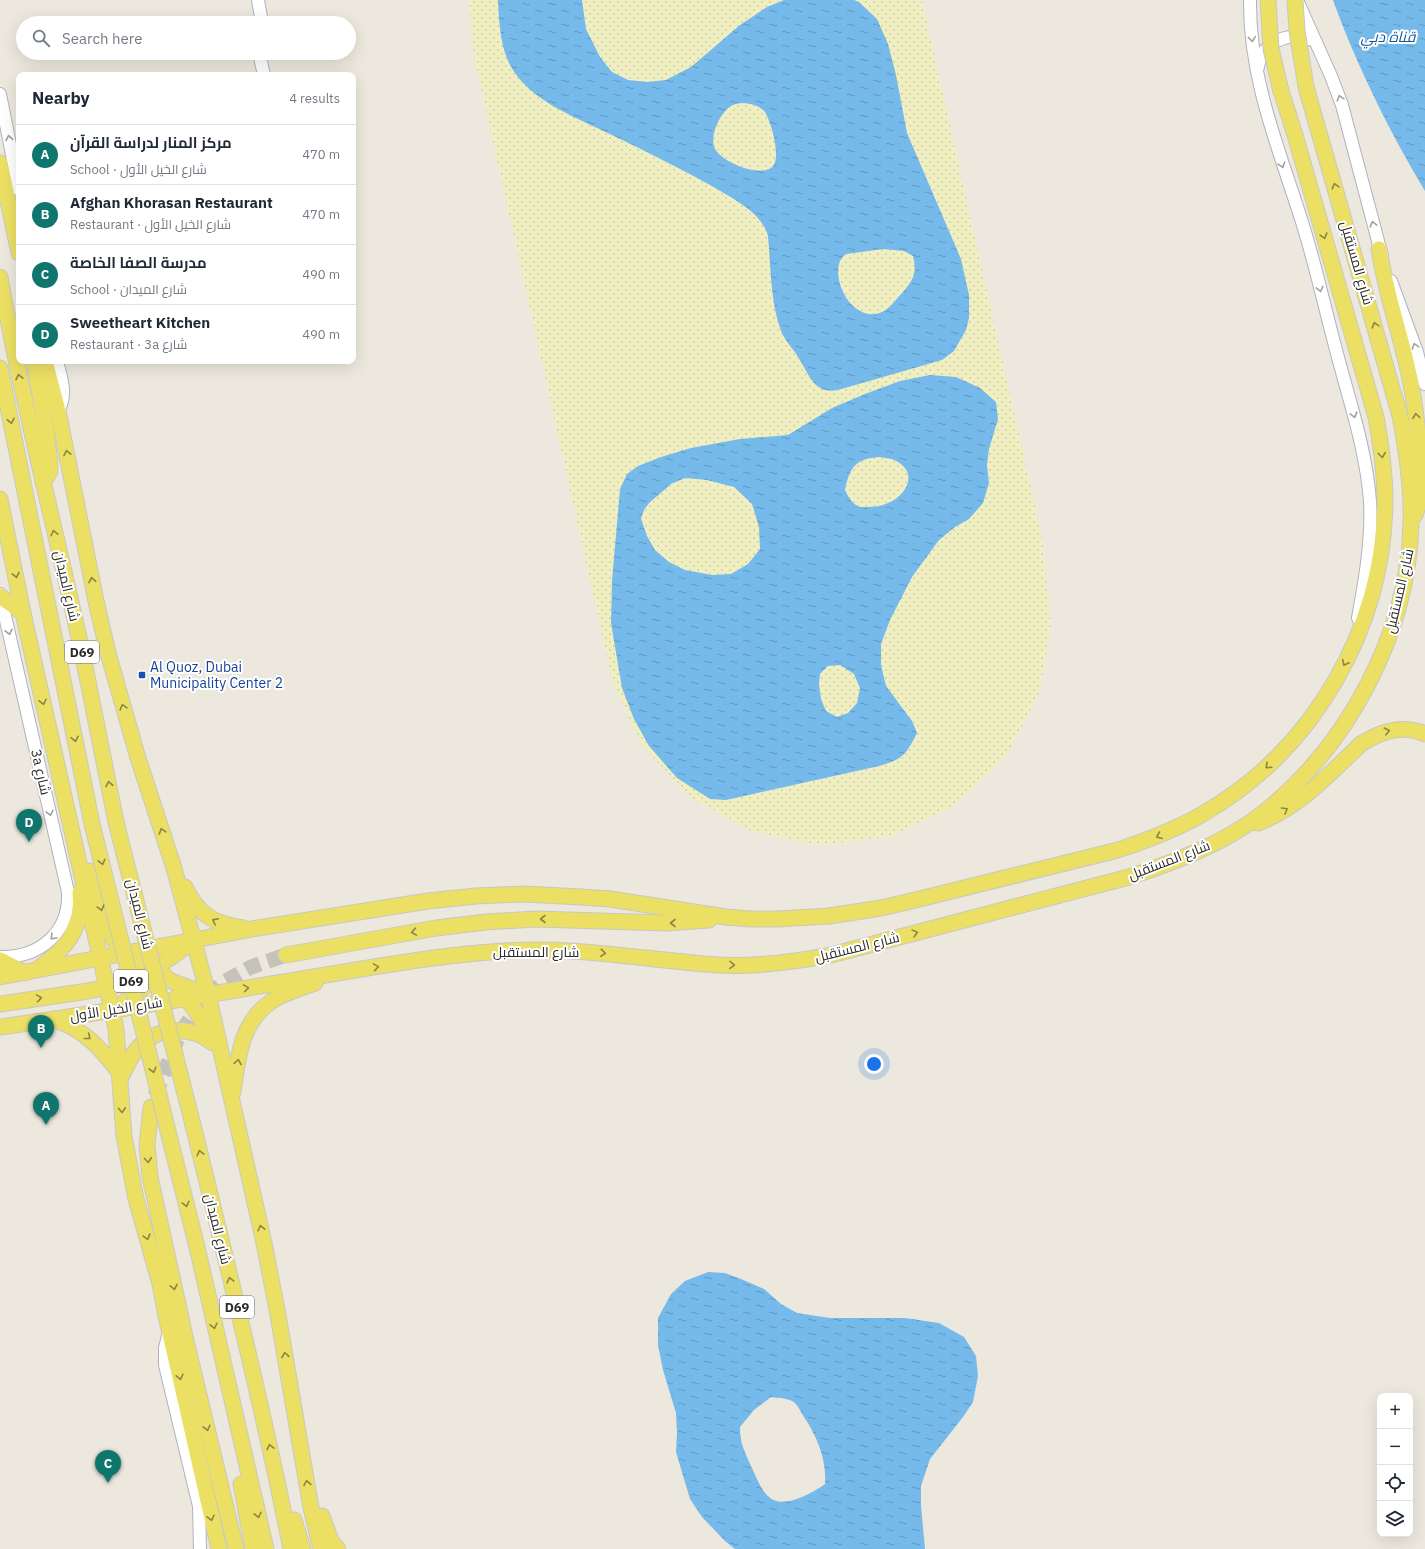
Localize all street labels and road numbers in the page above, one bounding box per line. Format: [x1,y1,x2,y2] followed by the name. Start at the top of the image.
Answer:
[1336,219,1378,307] street label: شارع المستقبل
[1381,547,1417,635] street label: شارع المستقبل
[50,549,84,623] street label: شارع الميدان
[65,641,99,663] road number: D69
[27,747,55,797] street label: 3a شارع
[1125,836,1213,884] street label: شارع المستقبل
[123,877,157,951] street label: شارع الميدان
[813,928,901,966] street label: شارع المستقبل
[493,943,579,961] street label: شارع المستقبل
[114,970,148,992] road number: D69
[68,993,164,1025] street label: شارع الخيل الأول
[201,1192,235,1266] street label: شارع الميدان
[220,1296,254,1318] road number: D69

